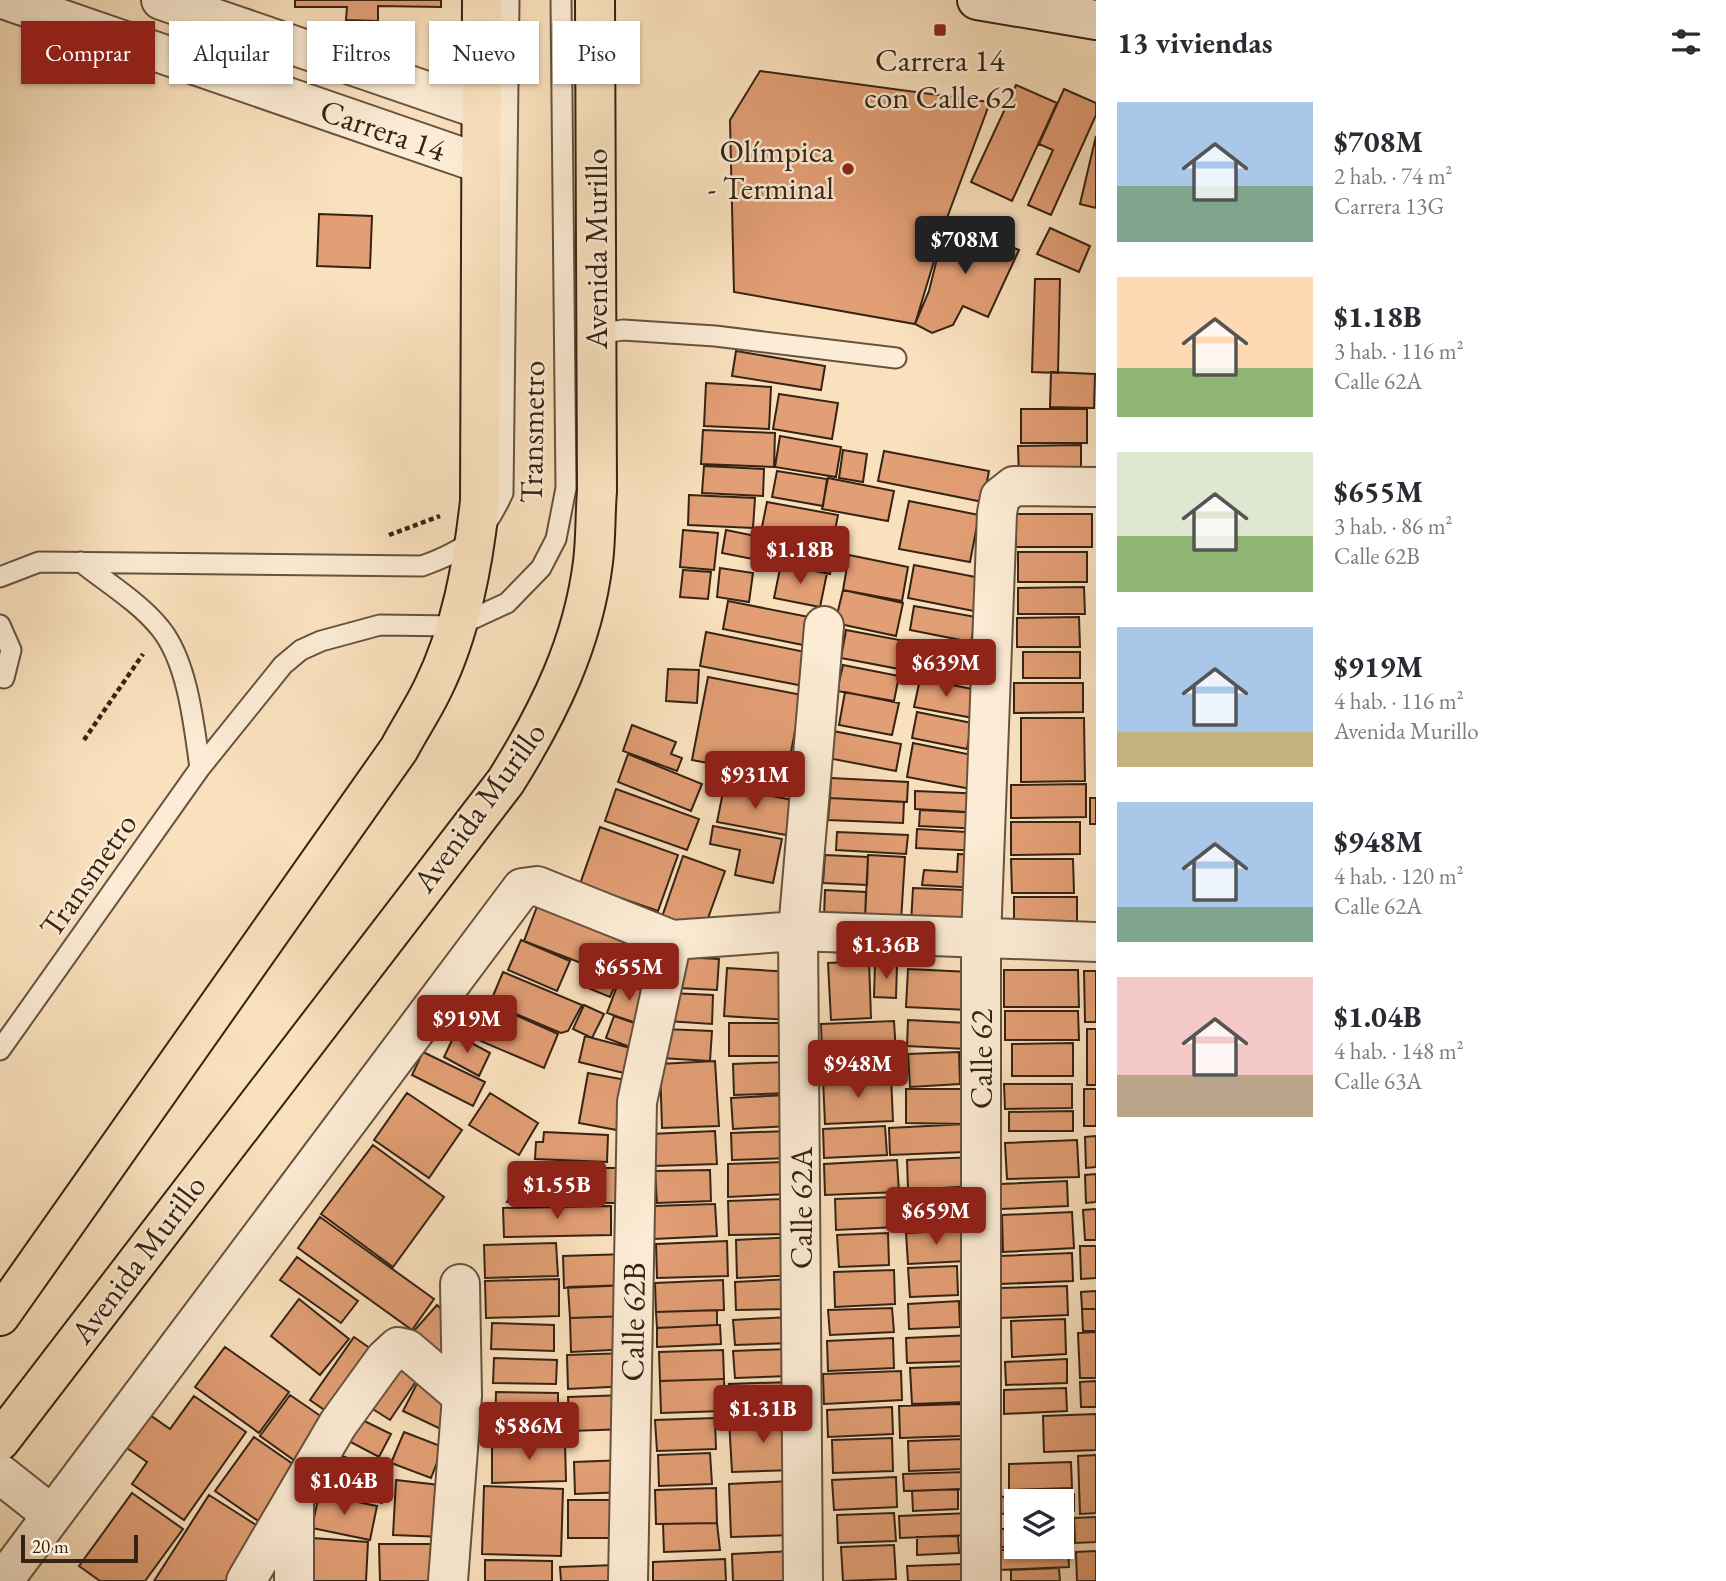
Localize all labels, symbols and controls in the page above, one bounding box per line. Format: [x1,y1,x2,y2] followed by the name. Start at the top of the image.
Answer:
[21,21,155,84] chip: Comprar
[169,21,293,84] chip: Alquilar
[307,21,415,84] chip: Filtros
[429,21,539,84] chip: Nuevo
[553,21,640,84] chip: Piso
[932,22,948,38] marker: Carrera 14 con Calle 62
[1117,23,1273,62] text: 13 viviendas
[1667,23,1705,61] icon: filters
[864,39,1017,118] place label: Carrera 14 con Calle 62
[315,89,452,171] street label: Carrera 14
[1334,122,1423,161] text: $708M
[708,130,834,209] place label: Olímpica - Terminal
[1173,130,1257,214] icon: home
[575,148,617,351] street label: Avenida Murillo
[840,161,856,177] marker: Olímpica - Terminal
[1334,161,1453,191] text: 2 hab. · 74 m²
[1334,191,1444,221] text: Carrera 13G
[916,216,1014,276] pin: $708M
[931,224,999,254] text: $708M
[1334,297,1422,336] text: $1.18B
[1173,305,1257,389] icon: home
[1334,336,1464,366] text: 3 hab. · 116 m²
[510,360,554,504] street label: Transmetro
[1334,366,1422,396] text: Calle 62A
[1334,472,1423,511] text: $655M
[1173,480,1257,564] icon: home
[1334,511,1453,541] text: 3 hab. · 86 m²
[743,526,857,586] pin: $1.18B
[766,534,834,564] text: $1.18B
[1334,541,1420,571] text: Calle 62B
[897,640,995,699] pin: $639M
[912,647,980,677] text: $639M
[1334,647,1423,686] text: $919M
[1173,655,1257,739] icon: home
[1334,686,1464,716] text: 4 hab. · 116 m²
[402,713,555,902] street label: Avenida Murillo
[1334,716,1479,746] text: Avenida Murillo
[706,752,804,811] pin: $931M
[721,759,789,789] text: $931M
[30,804,146,946] street label: Transmetro
[1334,822,1423,861] text: $948M
[1173,830,1257,914] icon: home
[1334,861,1464,891] text: 4 hab. · 120 m²
[1334,891,1422,921] text: Calle 62A
[829,922,943,981] pin: $1.36B
[852,929,920,959] text: $1.36B
[580,944,678,1003] pin: $655M
[595,951,663,981] text: $655M
[418,996,516,1055] pin: $919M
[1334,997,1422,1036] text: $1.04B
[433,1003,501,1033] text: $919M
[1173,1005,1257,1089] icon: home
[960,1008,1002,1109] street label: Calle 62
[1334,1036,1464,1066] text: 4 hab. · 148 m²
[809,1040,907,1100] pin: $948M
[824,1048,892,1078] text: $948M
[1334,1066,1422,1096] text: Calle 63A
[780,1146,822,1269] street label: Calle 62A
[500,1162,614,1221] pin: $1.55B
[60,1166,215,1353] street label: Avenida Murillo
[523,1169,591,1199] text: $1.55B
[887,1188,985,1247] pin: $659M
[902,1195,970,1225] text: $659M
[611,1262,655,1382] street label: Calle 62B
[706,1386,820,1445] pin: $1.31B
[729,1393,797,1423] text: $1.31B
[480,1402,578,1462] pin: $586M
[495,1410,563,1440] text: $586M
[287,1458,401,1517] pin: $1.04B
[310,1465,378,1495] text: $1.04B
[1004,1489,1074,1559] map controls
[1004,1489,1074,1559] button: layers
[21,1532,138,1564] scale bar
[32,1534,69,1559] text: 20 m

